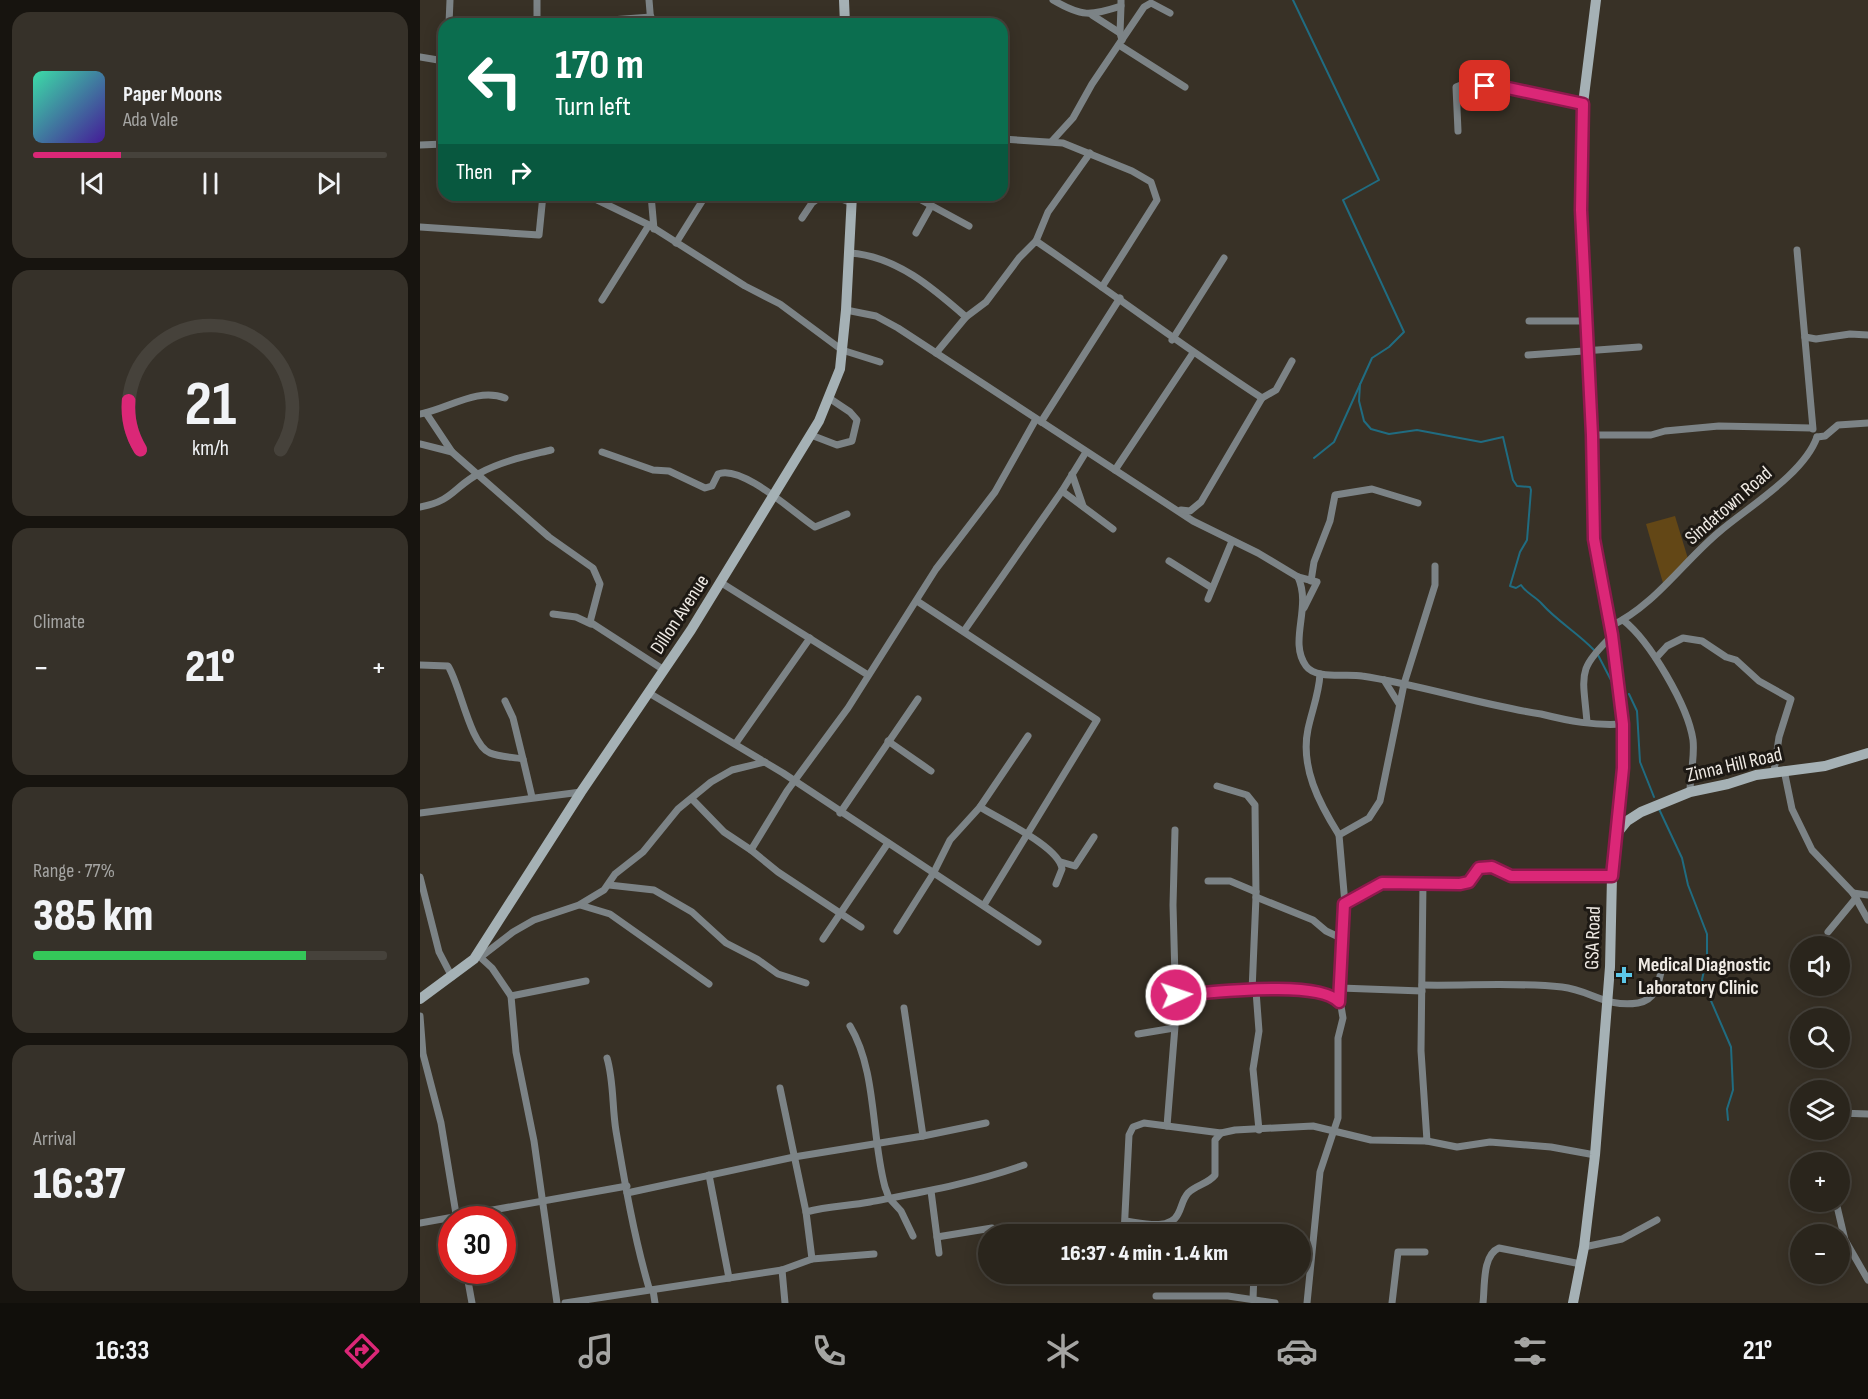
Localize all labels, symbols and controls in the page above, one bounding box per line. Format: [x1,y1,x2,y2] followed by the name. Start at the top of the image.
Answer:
[555,40,644,91] text: 170 m
[456,42,534,120] icon: left
[1459,60,1510,111] pin
[1468,69,1501,102] icon: arrive
[123,81,222,108] text: Paper Moons
[555,91,631,123] text: Turn left
[123,108,178,132] text: Ada Vale
[504,156,537,189] icon: right
[456,159,492,186] text: Then
[76,167,109,200] icon: previous
[194,167,227,200] icon: pause
[312,167,345,200] icon: next
[184,368,236,443] text: 21
[191,437,229,462] text: km/h
[1680,461,1777,550] street label: Sindatown Road
[645,570,714,659] street label: Dillon Avenue
[33,610,85,634] text: Climate
[185,640,235,695] text: 21°
[33,648,49,688] text: −
[371,648,387,688] text: +
[1684,742,1785,788] street label: Zinna Hill Road
[33,859,115,883] text: Range · 77%
[33,889,153,944] text: 385 km
[1580,906,1606,970] street label: GSA Road
[1790,936,1850,1284] map controls
[1790,936,1850,996] button: sound
[1638,953,1771,1000] place label: Medical Diagnostic Laboratory Clinic
[1144,963,1208,1027] position arrow
[1615,966,1633,984] marker: Medical Diagnostic Laboratory Clinic
[1790,1008,1850,1068] button: search
[1790,1080,1850,1140] button: layers
[33,1127,76,1151] text: Arrival
[1790,1152,1850,1212] button: +
[33,1157,125,1212] text: 16:37
[438,1206,516,1284] speed limit sign: 30
[1790,1224,1850,1284] button: −
[1061,1240,1228,1267] text: 16:37 · 4 min · 1.4 km
[341,1330,383,1372] icon: directions
[575,1330,617,1372] icon: music
[808,1330,850,1372] icon: phone
[1042,1330,1084,1372] icon: climate
[1276,1330,1318,1372] icon: car
[1509,1330,1551,1372] icon: filters
[96,1335,149,1367] text: 16:33
[1743,1335,1772,1367] text: 21°

